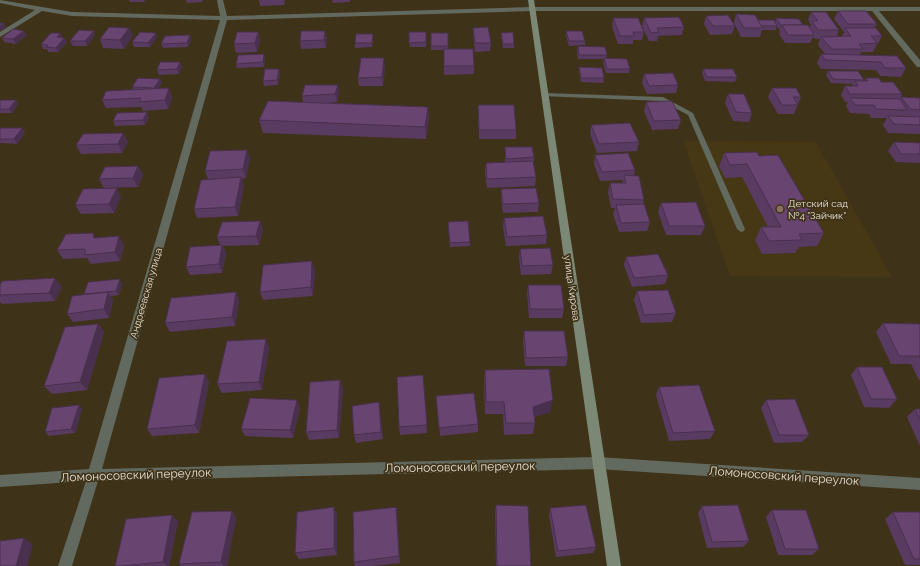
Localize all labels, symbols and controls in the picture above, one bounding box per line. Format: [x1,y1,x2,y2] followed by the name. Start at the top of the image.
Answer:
[788,198,848,221] place label: Детский сад №4 "Зайчик"
[775,204,785,214] marker: Детский сад №4 "Зайчик"
[128,247,164,339] street label: Андреевская улица
[562,255,582,321] street label: улица Кирова
[385,459,535,475] street label: Ломоносовский переулок
[708,464,860,488] street label: Ломоносовский переулок
[60,465,212,485] street label: Ломоносовский переулок

